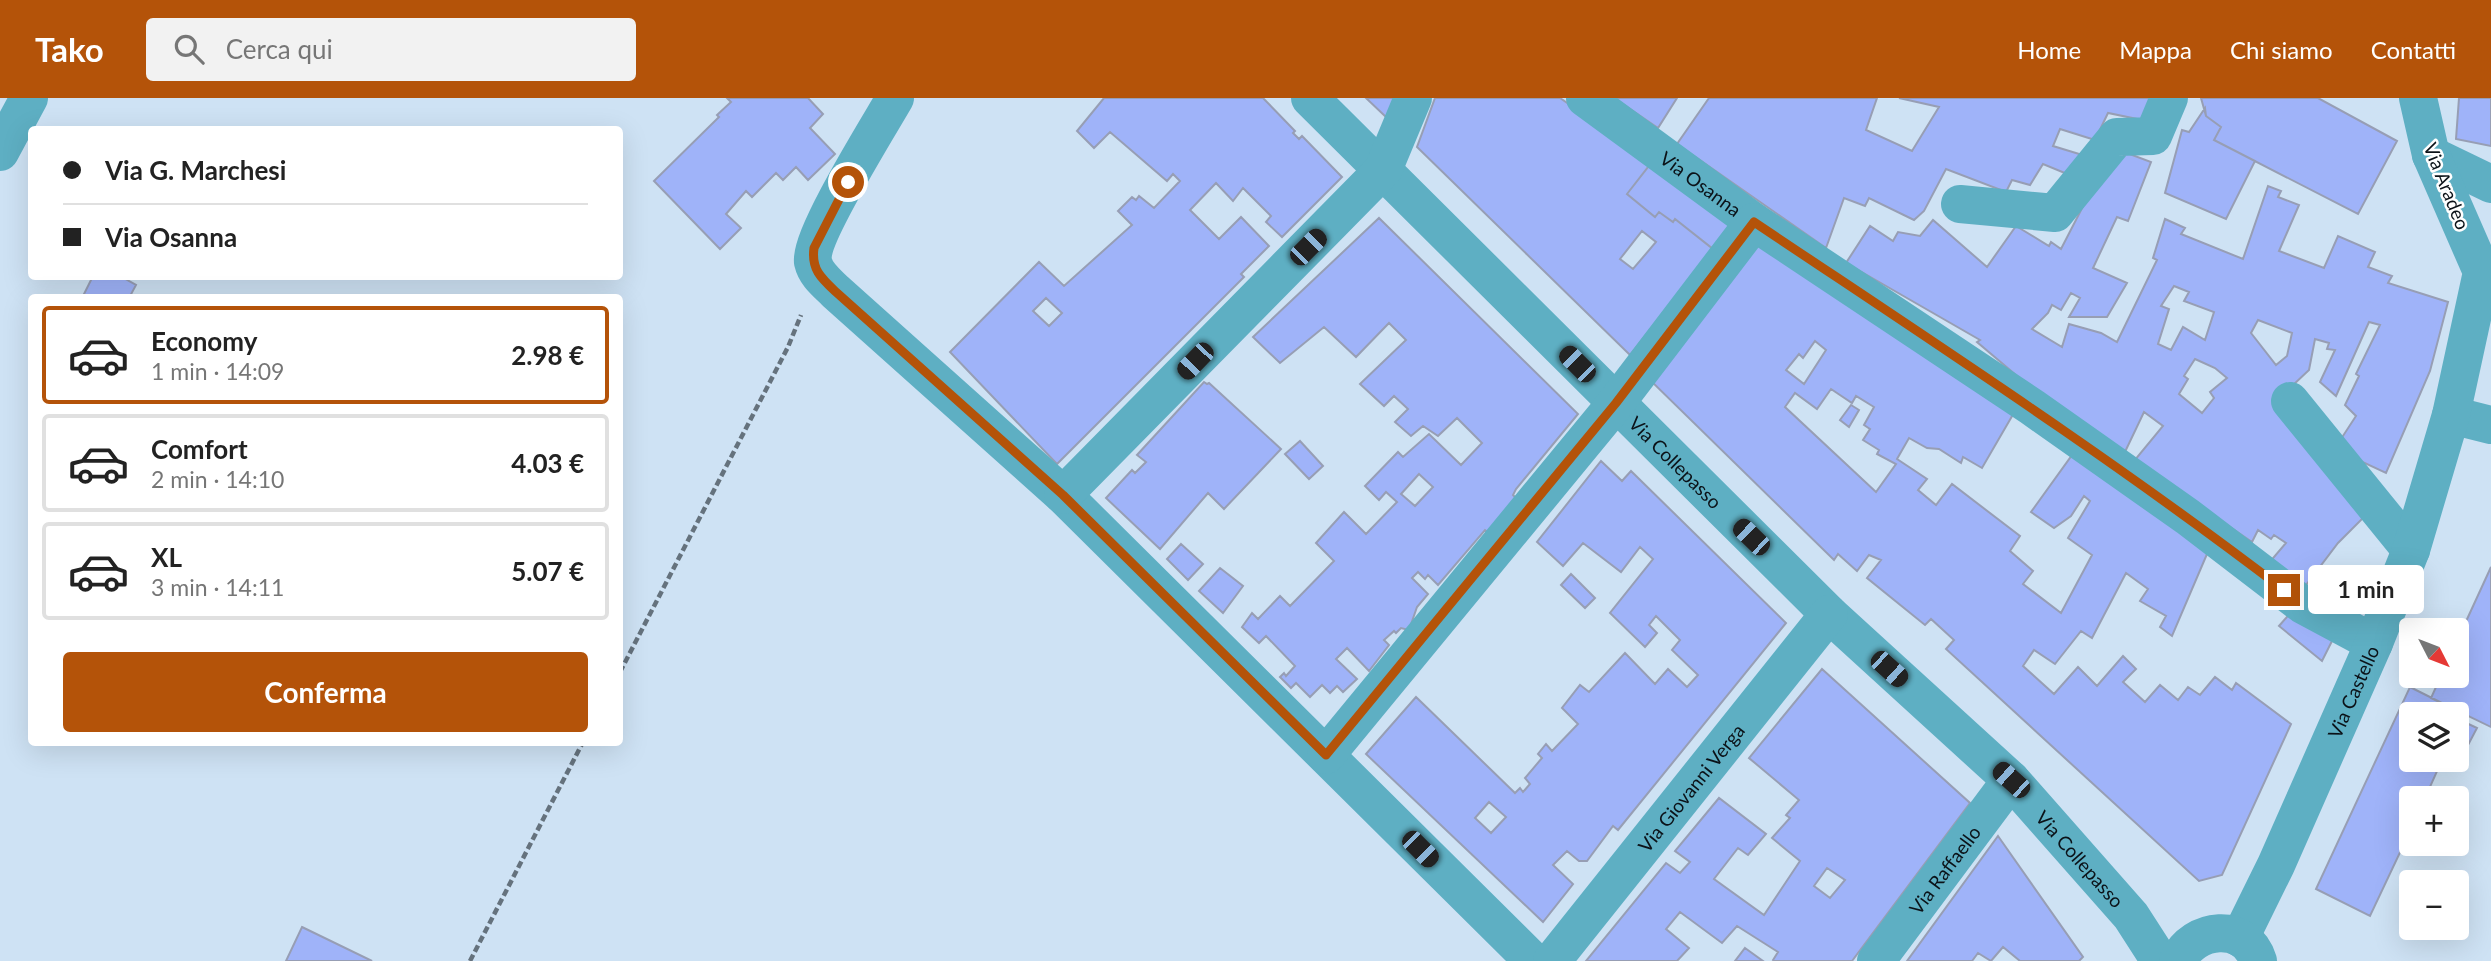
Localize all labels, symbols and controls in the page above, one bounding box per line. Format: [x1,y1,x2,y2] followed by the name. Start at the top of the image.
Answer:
[146,18,636,81] search box
[35,29,104,69] text: Tako
[170,30,208,68] icon: search
[226,33,333,65] text: Cerca qui
[2017,35,2081,64] text: Home
[2119,35,2192,64] text: Mappa
[2230,35,2333,64] text: Chi siamo
[2371,35,2456,64] text: Contatti
[2419,139,2475,233] street label: Via Aradeo
[1656,146,1746,221] street label: Via Osanna
[105,154,286,186] text: Via G. Marchesi
[832,166,864,198] route start
[105,221,237,253] text: Via Osanna
[1286,225,1331,269] car
[67,324,130,387] icon: car
[151,325,257,357] text: Economy
[511,339,584,371] text: 2.98 €
[1173,339,1218,383] car
[1555,342,1600,386] car
[151,357,284,385] text: 1 min · 14:09
[1625,411,1727,513] street label: Via Collepasso
[67,432,130,495] icon: car
[151,433,248,465] text: Comfort
[511,447,584,479] text: 4.03 €
[151,465,284,493] text: 2 min · 14:10
[1729,515,1774,559] car
[67,540,130,603] icon: car
[151,541,182,573] text: XL
[511,555,584,587] text: 5.07 €
[2308,566,2424,614] callout: 1 min
[151,573,284,601] text: 3 min · 14:11
[2268,574,2300,606] route end
[2337,575,2395,603] text: 1 min
[2399,618,2469,688] north arrow
[2399,618,2469,940] map controls
[2322,642,2383,741] street label: Via Castello
[1867,647,1912,691] car
[63,652,588,732] button: Conferma
[2399,702,2469,772] button: layers
[1632,719,1749,856] street label: Via Giovanni Verga
[1989,758,2034,802] car
[2399,786,2469,856] button: +
[2032,805,2129,912] street label: Via Collepasso
[1904,821,1985,918] street label: Via Raffaello
[1398,827,1443,871] car
[2399,870,2469,940] button: −

